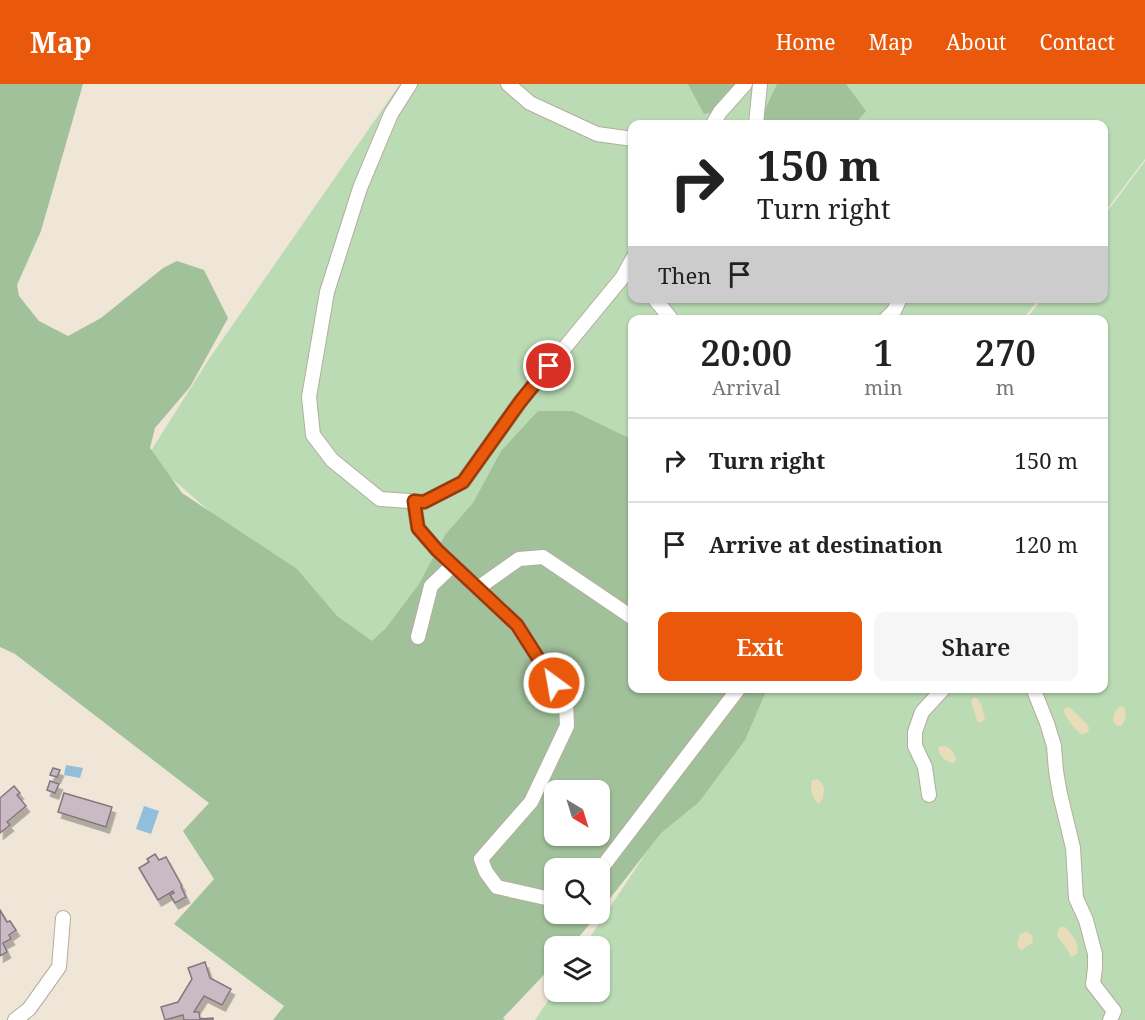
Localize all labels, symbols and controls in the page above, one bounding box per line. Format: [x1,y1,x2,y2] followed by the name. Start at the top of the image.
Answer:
[30,23,92,61] text: Map
[776,28,836,56] text: Home
[869,28,913,56] text: Map
[946,28,1007,56] text: About
[1040,28,1115,56] text: Contact
[757,136,881,193] text: 150 m
[658,144,736,222] icon: right
[757,190,890,227] text: Turn right
[723,258,756,291] icon: arrive
[658,260,711,290] text: Then
[700,328,792,377] text: 20:00
[873,328,894,377] text: 1
[975,328,1036,377] text: 270
[523,340,574,391] pin
[532,349,565,382] icon: arrive
[712,374,780,401] text: Arrival
[864,374,903,401] text: min
[996,374,1015,401] text: m
[658,444,691,477] icon: right
[709,445,825,475] text: Turn right
[1015,445,1078,475] text: 150 m
[658,528,691,561] icon: arrive
[709,529,943,559] text: Arrive at destination
[1015,529,1078,559] text: 120 m
[658,612,862,681] button: Exit
[874,612,1078,681] button: Share
[522,651,586,715] position arrow
[544,780,610,846] north arrow
[544,780,610,1002] map controls
[544,858,610,924] button: search
[544,936,610,1002] button: layers

